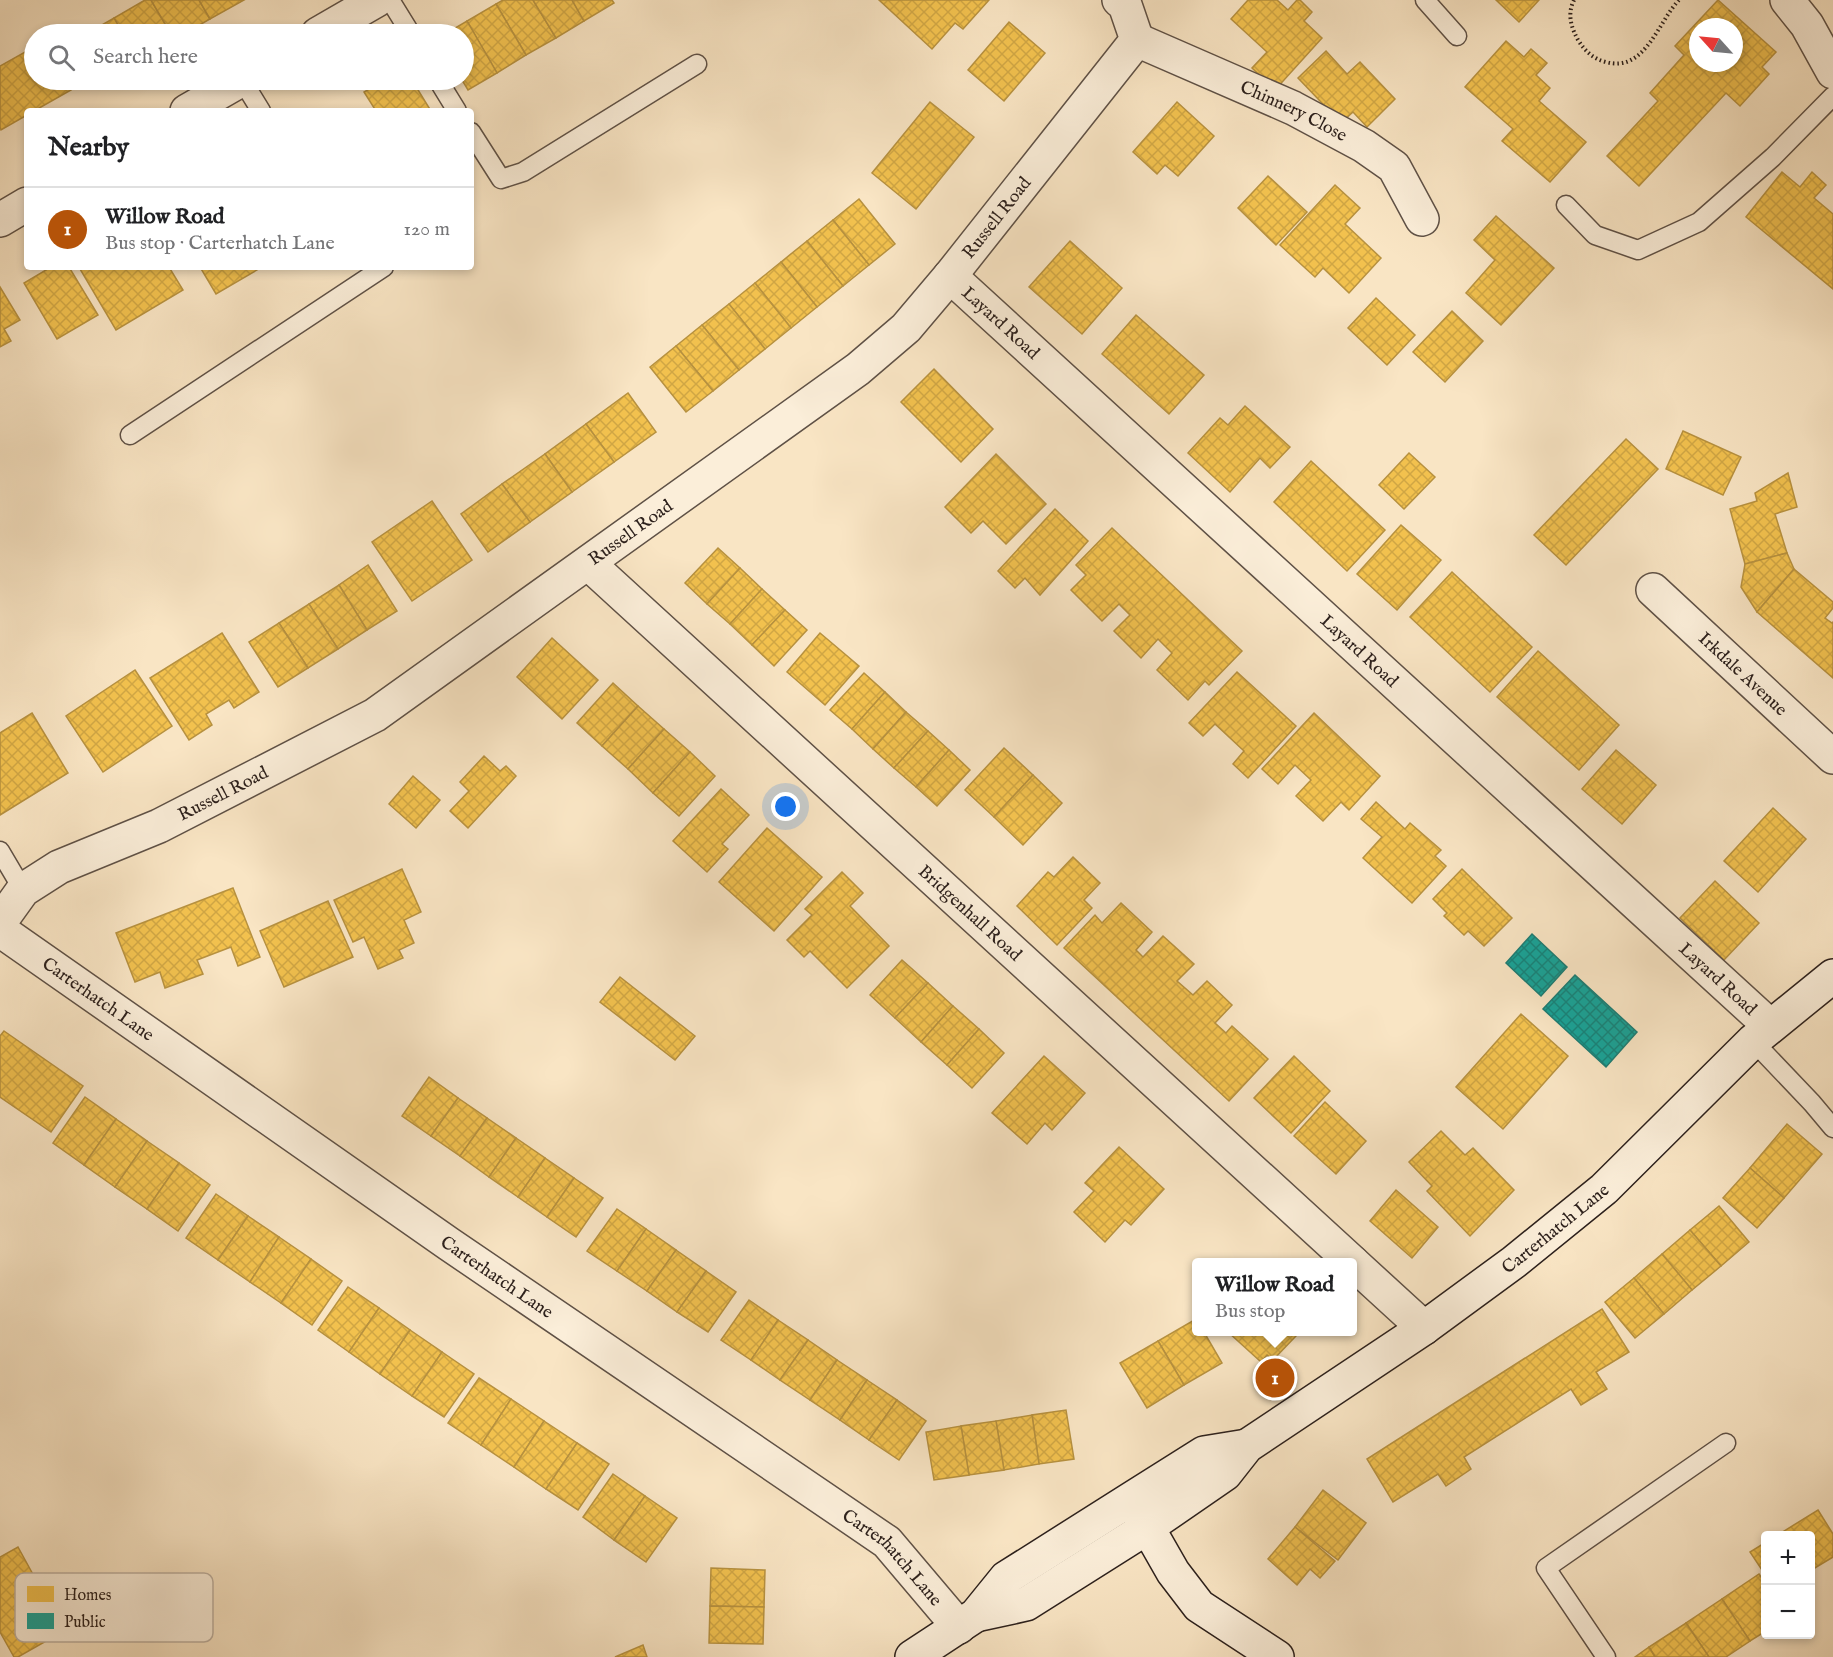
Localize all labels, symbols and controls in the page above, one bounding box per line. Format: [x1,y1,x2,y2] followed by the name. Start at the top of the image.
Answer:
[1689,18,1743,72] north arrow
[24,24,474,90] search box
[45,41,78,74] icon: search
[93,43,198,71] text: Search here
[1236,76,1351,148] street label: Chinnery Close
[48,131,129,164] text: Nearby
[958,172,1037,264] street label: Russell Road
[105,203,224,231] text: Willow Road
[64,217,71,242] text: 1
[404,217,450,242] text: 120 m
[105,231,335,256] text: Bus stop · Carterhatch Lane
[956,282,1044,365] street label: Layard Road
[584,495,678,571] street label: Russell Road
[1315,610,1403,693] street label: Layard Road
[1693,628,1792,722] street label: Irkdale Avenue
[175,762,273,827] street label: Russell Road
[771,792,800,821] your location
[913,861,1026,967] street label: Bridgenhall Road
[1673,938,1761,1021] street label: Layard Road
[37,953,158,1047] street label: Carterhatch Lane
[1498,1179,1615,1280] street label: Carterhatch Lane
[435,1231,557,1324] street label: Carterhatch Lane
[1192,1258,1357,1336] popup
[1215,1271,1334,1299] text: Willow Road
[1215,1299,1285,1324] text: Bus stop
[1256,1356,1294,1400] pin: 1
[837,1505,946,1612] street label: Carterhatch Lane
[1761,1531,1815,1639] map controls
[1761,1531,1815,1585] button: +
[15,1573,213,1642] legend
[1761,1585,1815,1639] button: −
[64,1586,112,1606] text: Homes
[64,1613,106,1633] text: Public

